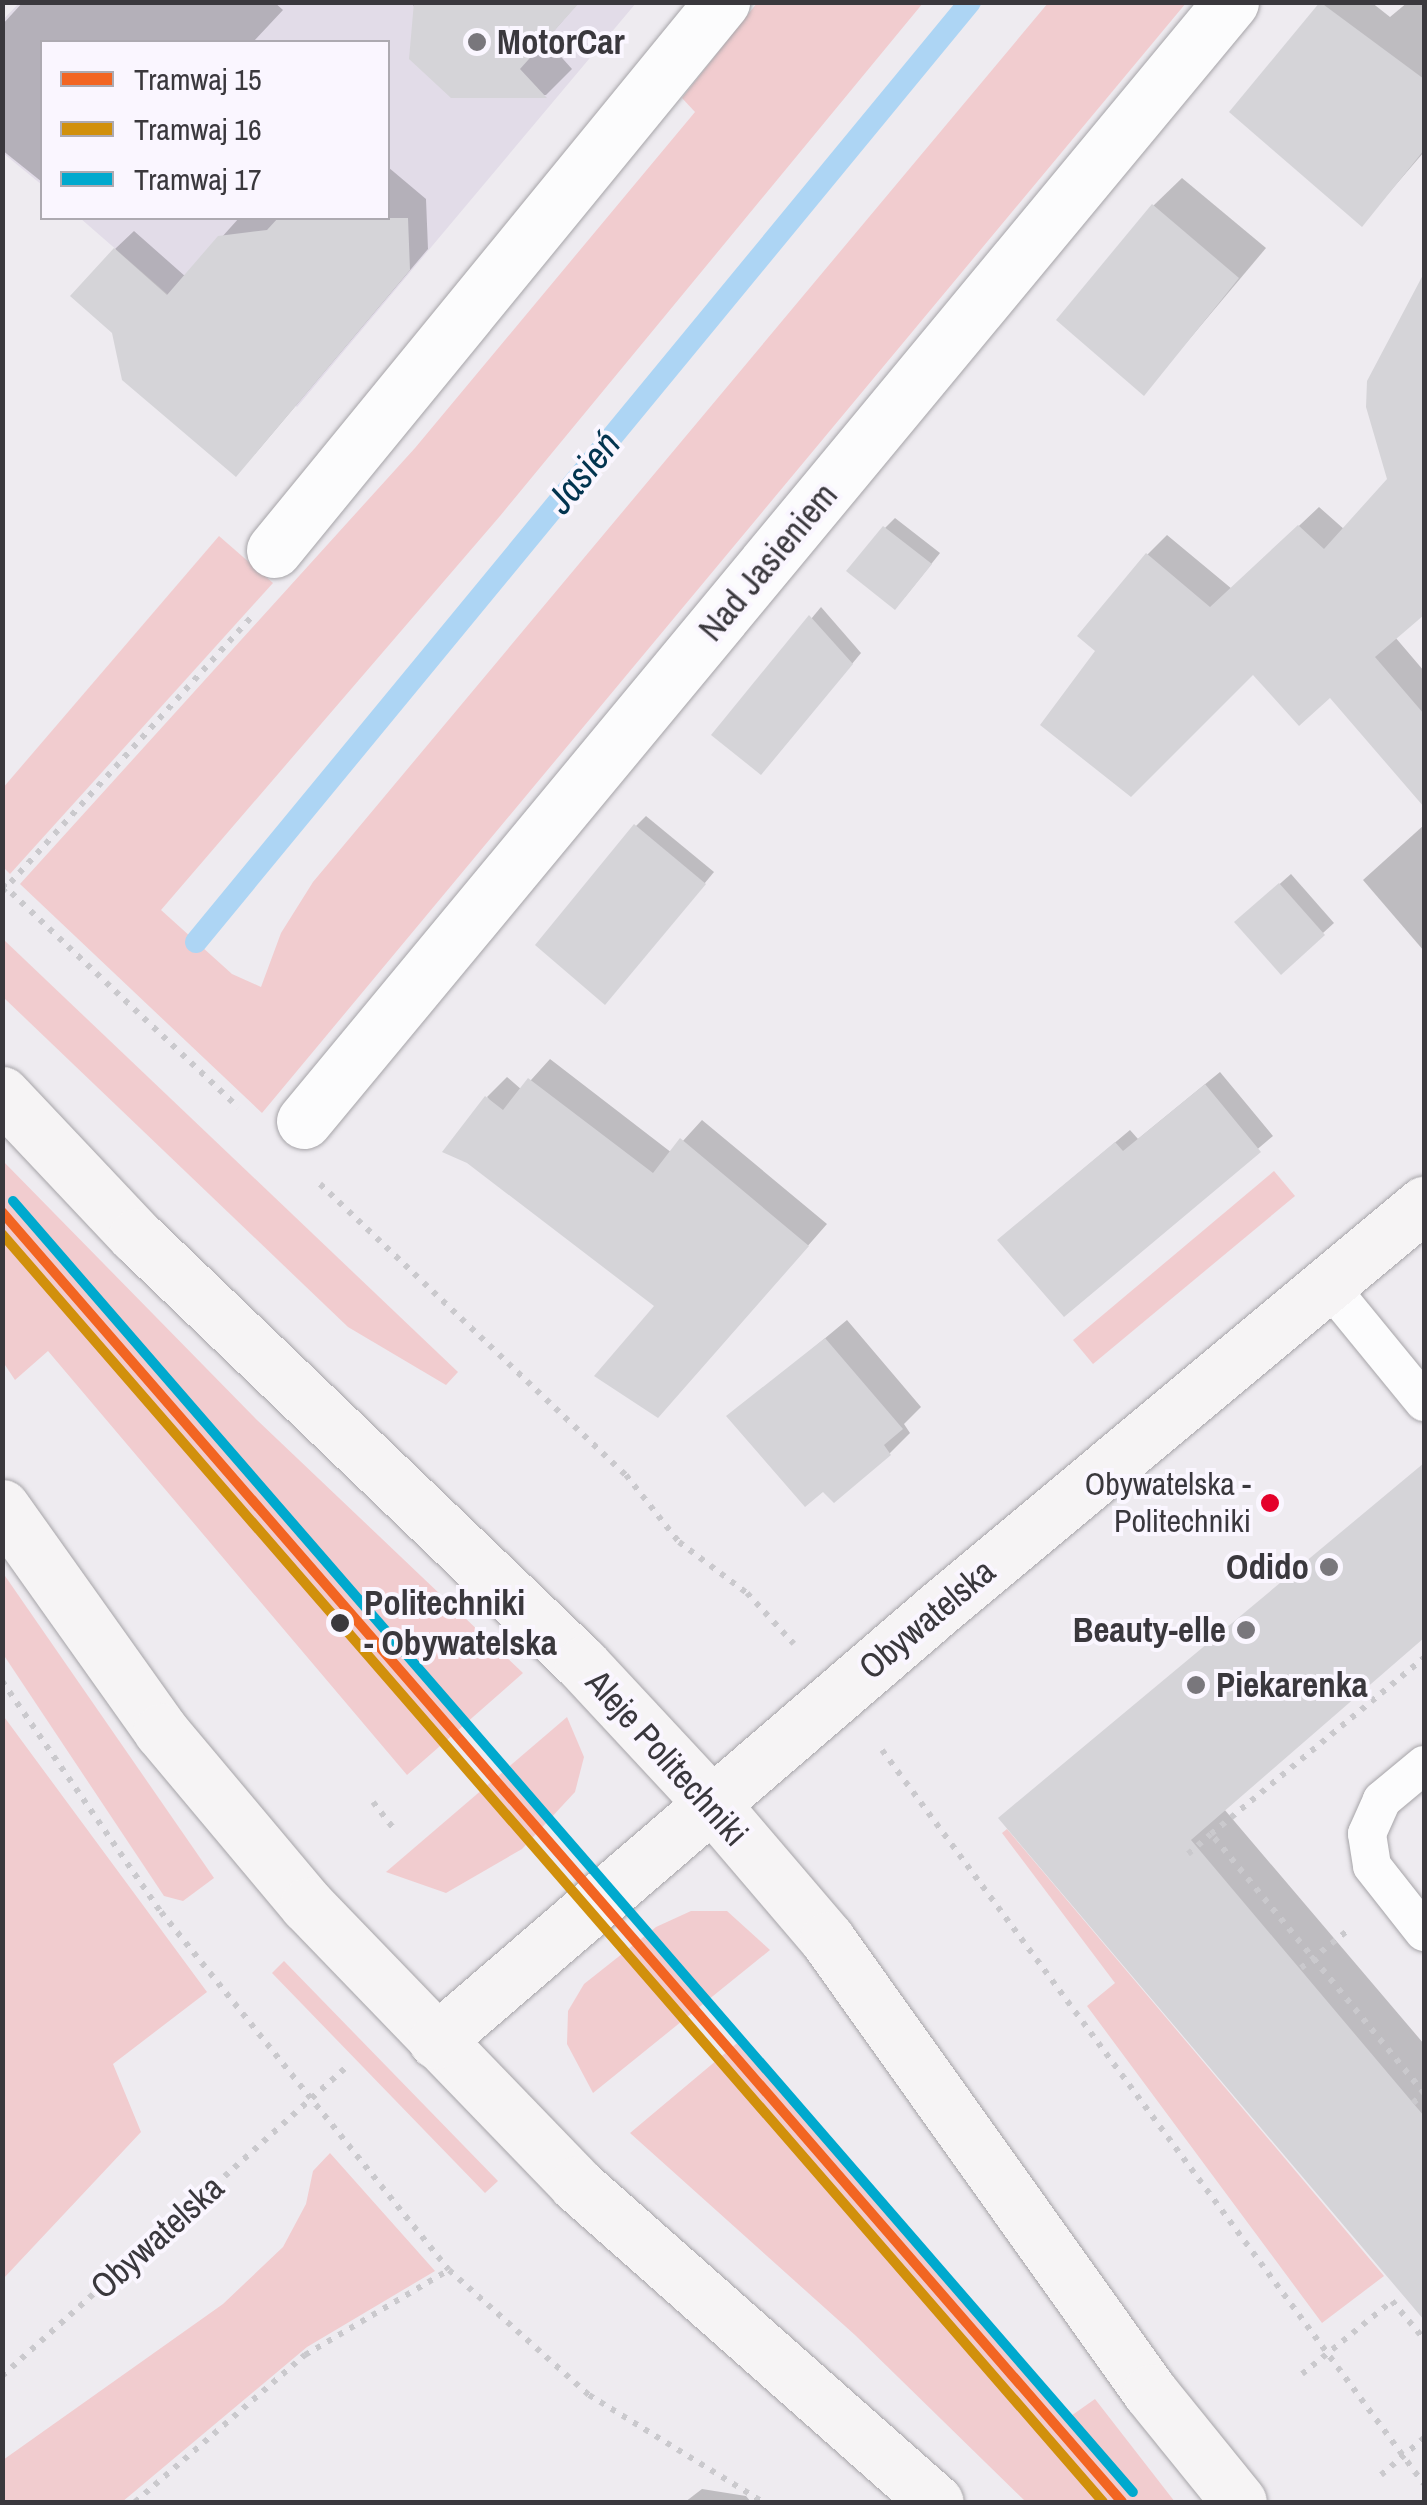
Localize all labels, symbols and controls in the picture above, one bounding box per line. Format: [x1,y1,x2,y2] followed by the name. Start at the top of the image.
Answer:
[497,21,625,63] place label: MotorCar
[466,31,488,53] marker: MotorCar
[40,40,390,220] legend
[134,59,262,99] text: Tramwaj 15
[134,109,262,149] text: Tramwaj 16
[134,159,262,199] text: Tramwaj 17
[536,422,630,522] water label: Jasień
[690,475,846,649] street label: Nad Jasieniem
[1085,1466,1251,1541] place label: Obywatelska - Politechniki
[1260,1493,1280,1513] marker: Obywatelska - Politechniki
[1226,1546,1309,1588] place label: Odido
[851,1550,1003,1688] street label: Obywatelska
[1318,1556,1340,1578] marker: Odido
[364,1582,557,1664] place label: Politechniki - Obywatelska
[325,1608,355,1638] marker: Politechniki - Obywatelska
[1073,1609,1226,1651] place label: Beauty-elle
[1235,1619,1257,1641] marker: Beauty-elle
[577,1662,757,1854] street label: Aleje Politechniki
[1216,1664,1368,1706] place label: Piekarenka
[1185,1674,1207,1696] marker: Piekarenka
[82,2166,232,2308] street label: Obywatelska

